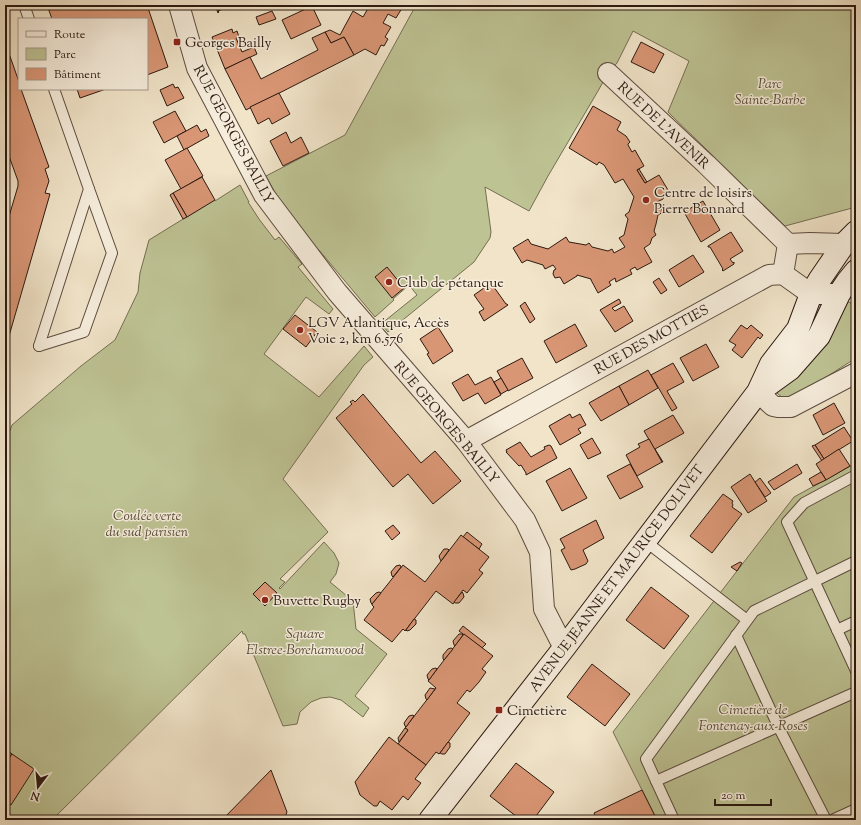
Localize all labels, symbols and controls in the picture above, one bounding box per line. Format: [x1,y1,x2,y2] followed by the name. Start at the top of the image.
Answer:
[18,18,148,90] legend
[54,26,86,44] text: Route
[185,34,272,54] place label: Georges Bailly
[172,37,182,47] marker: Georges Bailly
[54,46,76,64] text: Parc
[187,62,277,208] street label: RUE GEORGES BAILLY
[54,66,101,84] text: Bâtiment
[735,75,806,111] park label: Parc Sainte-Barbe
[612,78,713,175] street label: RUE DE L'AVENIR
[654,184,752,220] place label: Centre de loisirs Pierre Bonnard
[641,195,651,205] marker: Centre de loisirs Pierre Bonnard
[397,274,504,294] place label: Club de pétanque
[384,277,394,287] marker: Club de pétanque
[591,301,713,381] street label: RUE DES MOTTIES
[308,314,449,350] place label: LGV Atlantique, Accès Voie 2, km 6.576
[295,325,305,335] marker: LGV Atlantique, Accès Voie 2, km 6.576
[388,358,503,489] street label: RUE GEORGES BAILLY
[525,461,710,697] street label: AVENUE JEANNE ET MAURICE DOLIVET
[106,507,189,543] park label: Coulée verte du sud parisien
[273,592,361,612] place label: Buvette Rugby
[260,595,270,605] marker: Buvette Rugby
[246,625,364,661] park label: Square Elstree-Borehamwood
[698,701,808,737] park label: Cimetière de Fontenay-aux-Roses
[507,702,567,722] place label: Cimetière
[494,705,504,715] marker: Cimetière
[18,767,58,807] north arrow
[715,781,771,807] scale bar
[29,787,43,805] text: N
[721,787,746,805] text: 20 m

